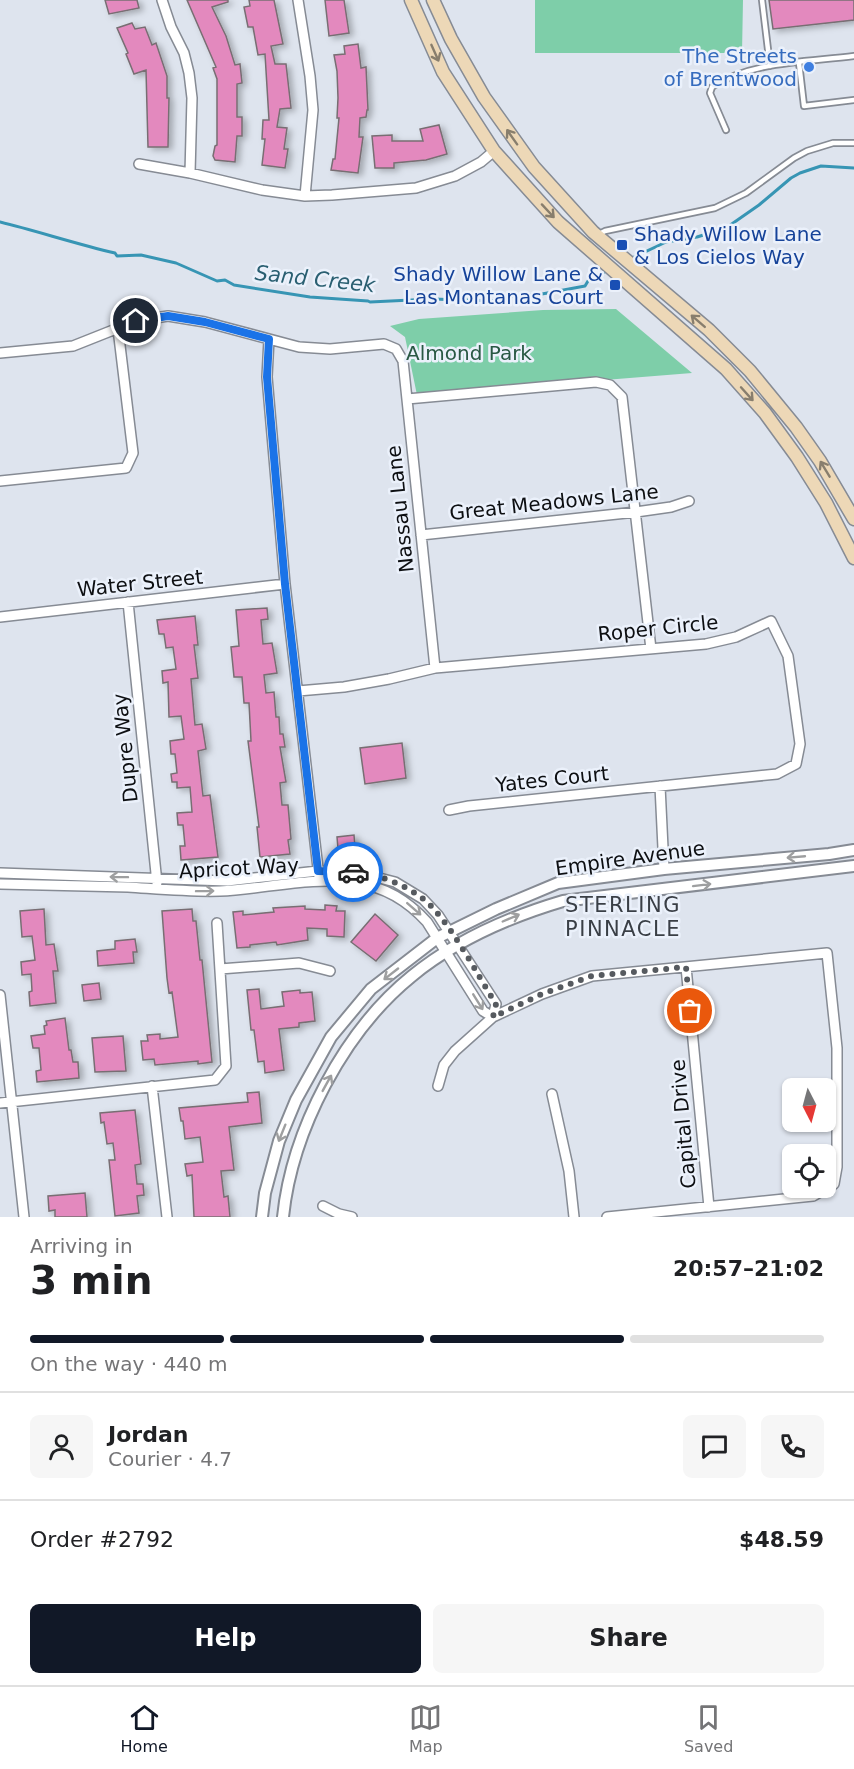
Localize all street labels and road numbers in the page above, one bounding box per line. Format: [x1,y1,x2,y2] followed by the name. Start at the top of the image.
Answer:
[381,444,419,574] street label: Nassau Lane
[448,479,660,525] street label: Great Meadows Lane
[76,564,204,602] street label: Water Street
[597,610,719,646] street label: Roper Circle
[107,692,143,804] street label: Dupre Way
[493,761,610,797] street label: Yates Court
[554,836,706,880] street label: Empire Avenue
[178,853,300,883] street label: Apricot Way
[665,1058,701,1190] street label: Capital Drive

